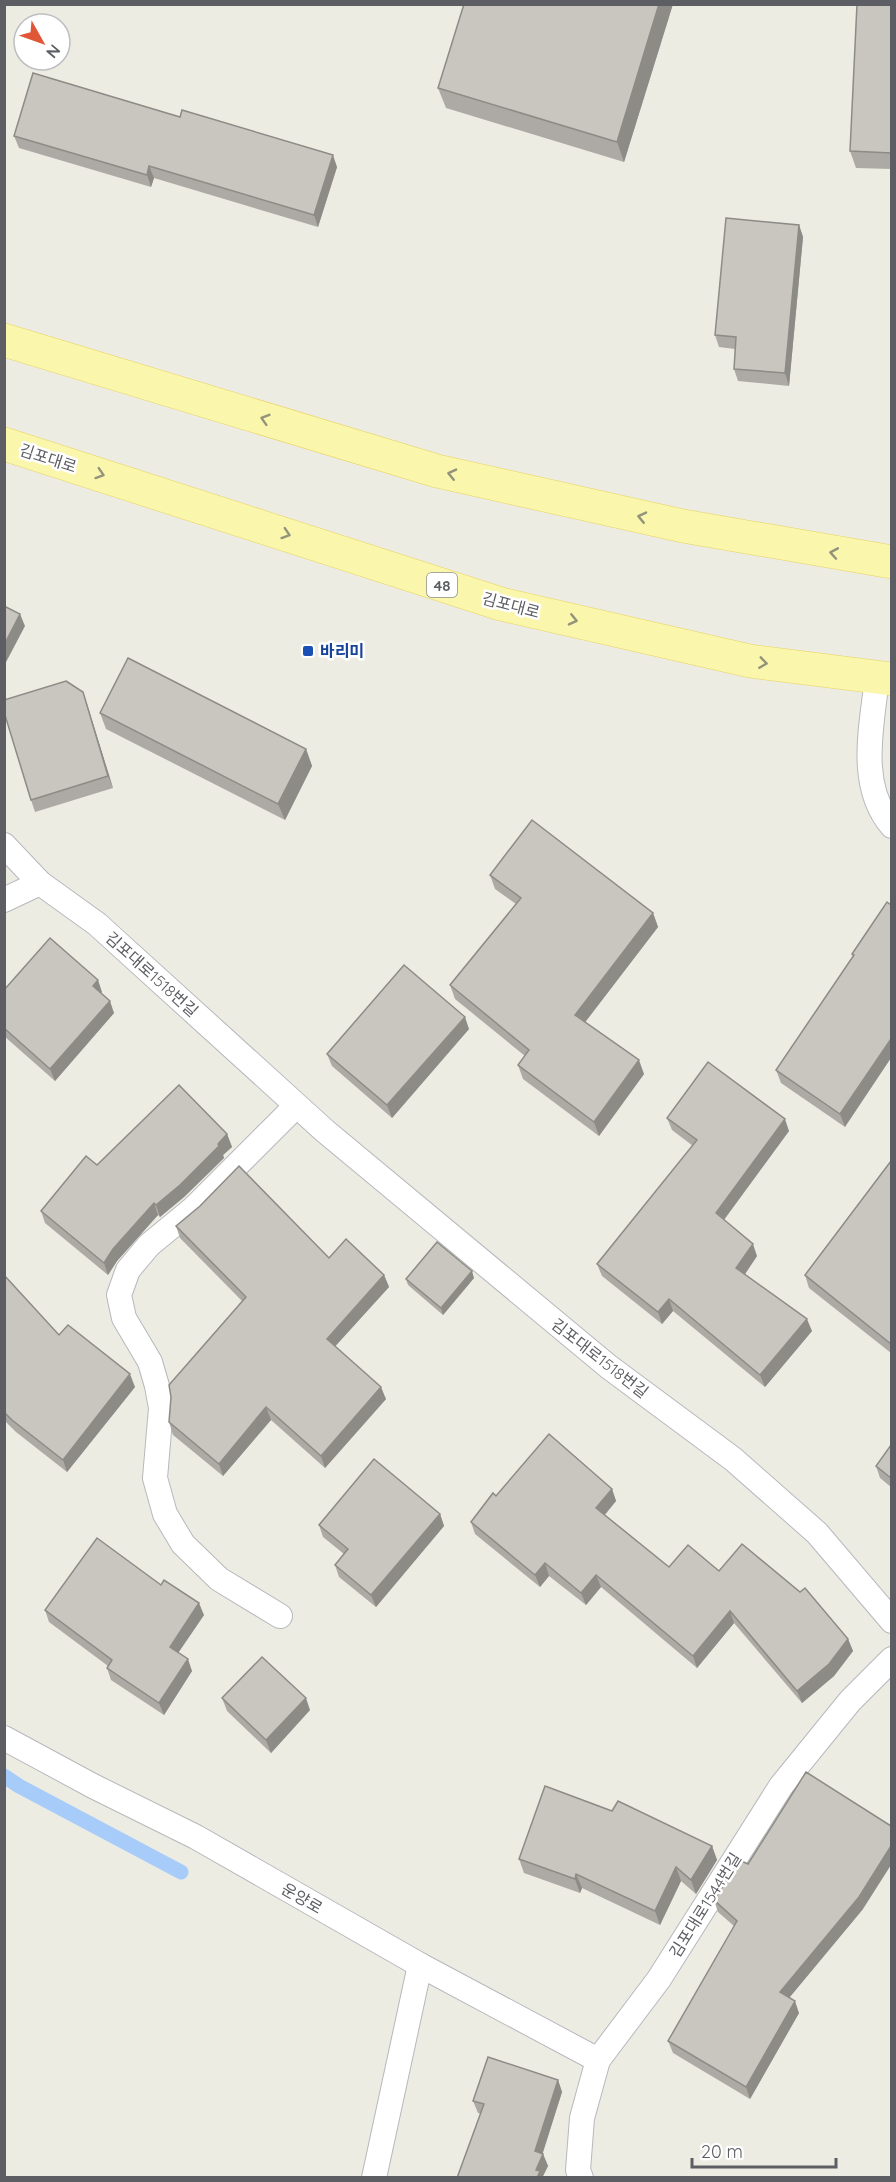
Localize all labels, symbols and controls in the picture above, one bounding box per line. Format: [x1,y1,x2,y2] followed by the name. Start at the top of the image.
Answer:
[12,12,72,72] north arrow
[42,41,65,63] text: N
[260,414,271,426] one-way arrow
[17,439,79,477] street label: 김포대로
[94,467,105,480] one-way arrow
[447,469,457,482] one-way arrow
[637,511,647,524] one-way arrow
[280,527,291,539] one-way arrow
[829,547,838,559] one-way arrow
[427,573,457,597] road number: 48
[480,588,542,622] street label: 김포대로
[568,613,578,626] one-way arrow
[320,641,364,661] place label: 바리미
[301,644,315,658] marker: 바리미
[759,656,768,668] one-way arrow
[102,927,202,1021] street label: 김포대로1518번길
[548,1314,652,1402] street label: 김포대로1518번길
[665,1849,745,1961] street label: 김포대로1544번길
[278,1878,326,1918] street label: 운양로
[692,2131,836,2169] scale bar
[701,2140,743,2163] text: 20 m

